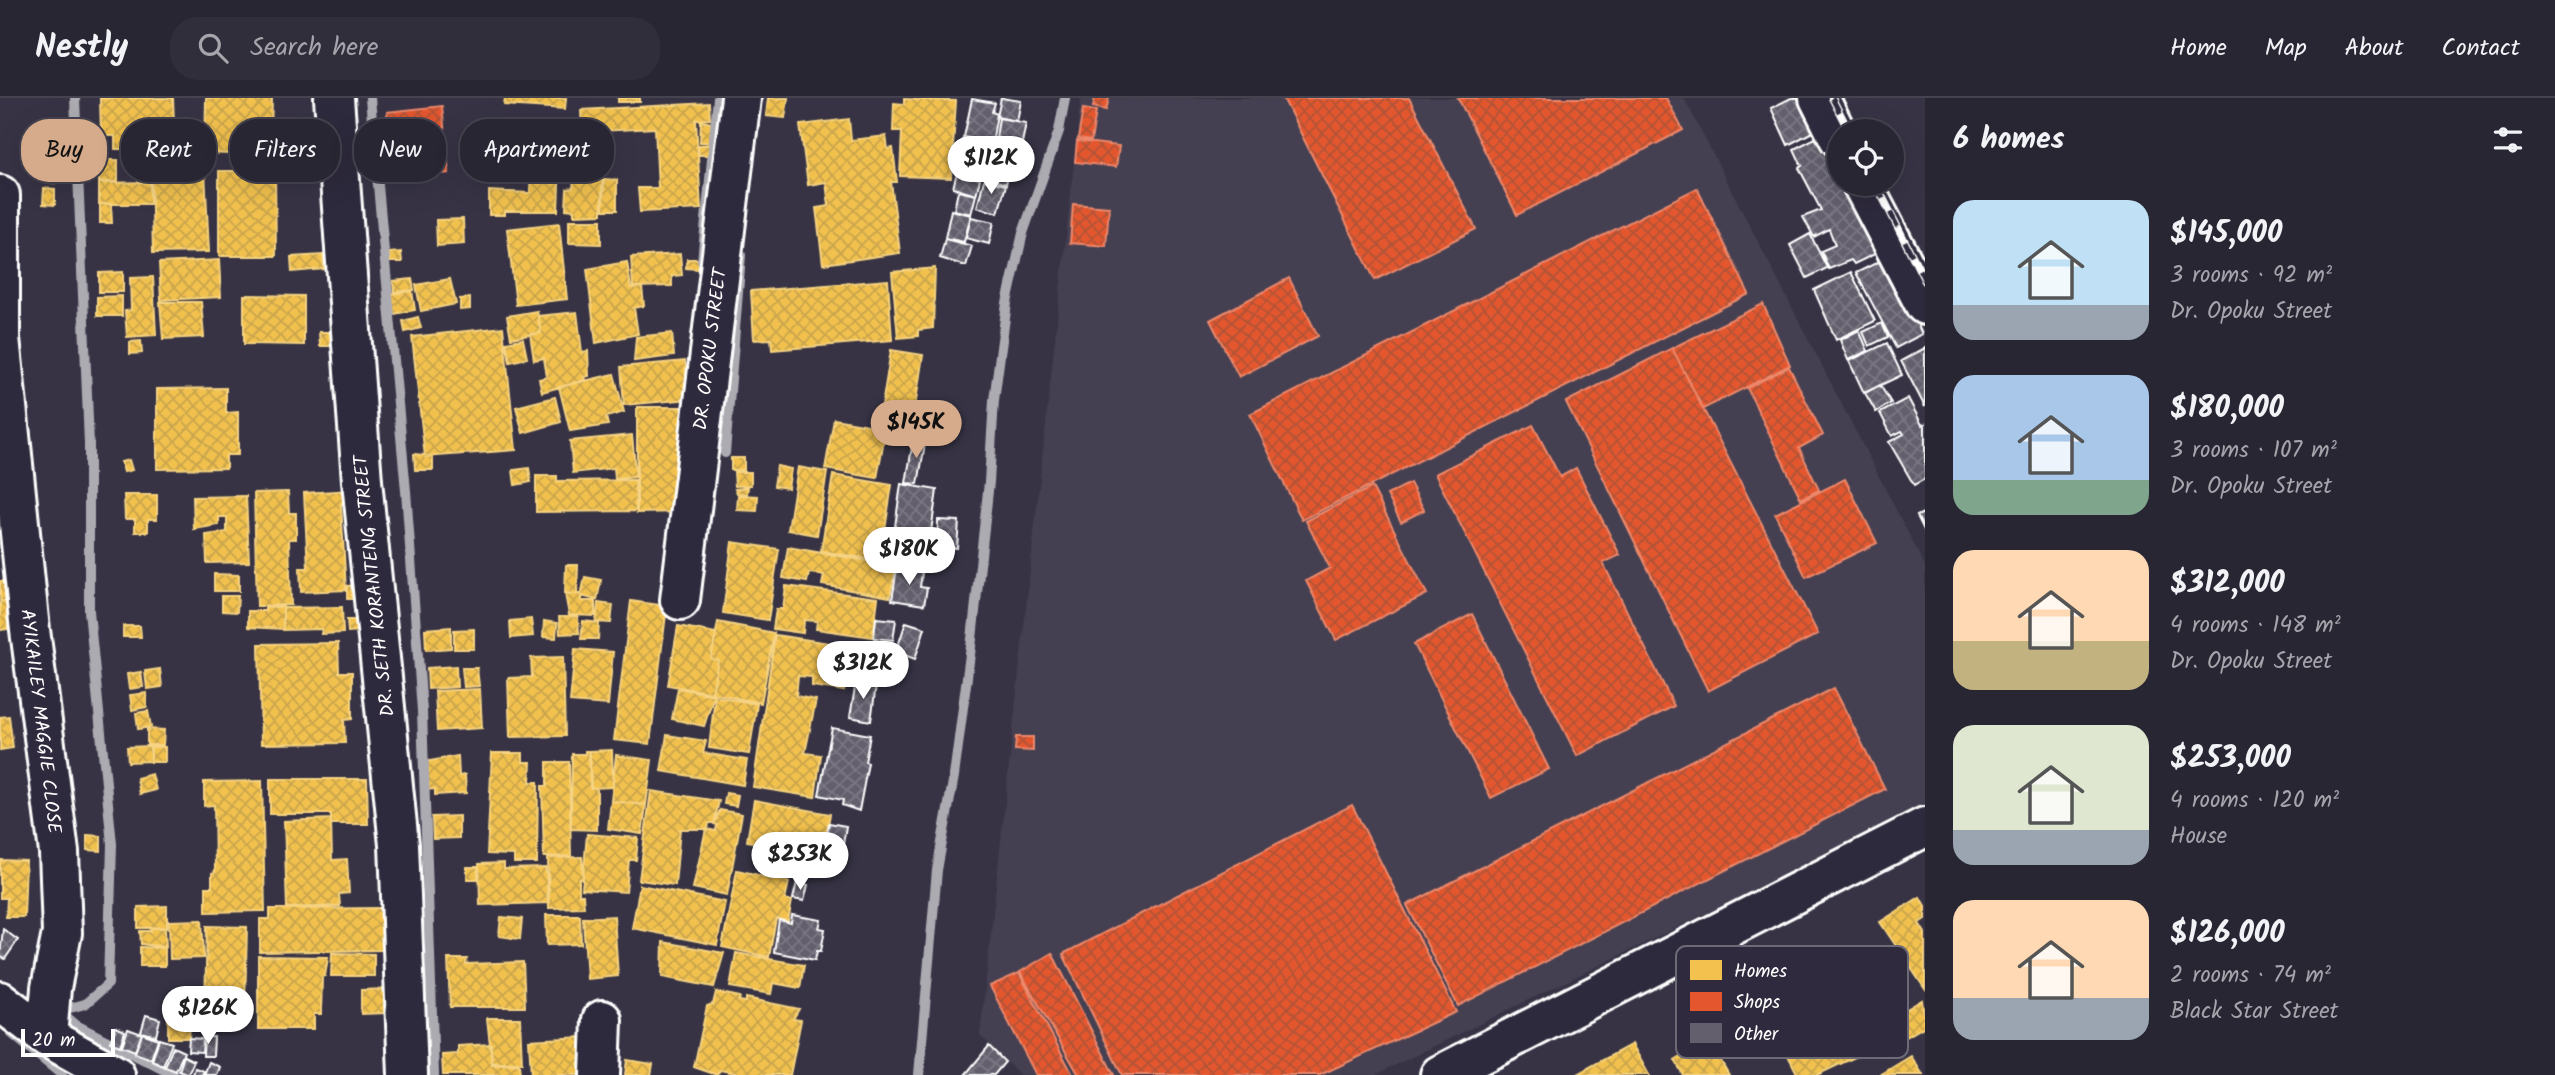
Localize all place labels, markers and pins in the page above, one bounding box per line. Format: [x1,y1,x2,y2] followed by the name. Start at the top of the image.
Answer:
[942,136,1040,196] pin: $112K
[867,400,965,460] pin: $145K
[860,528,958,587] pin: $180K
[814,642,912,701] pin: $312K
[751,832,849,892] pin: $253K
[159,986,257,1046] pin: $126K

